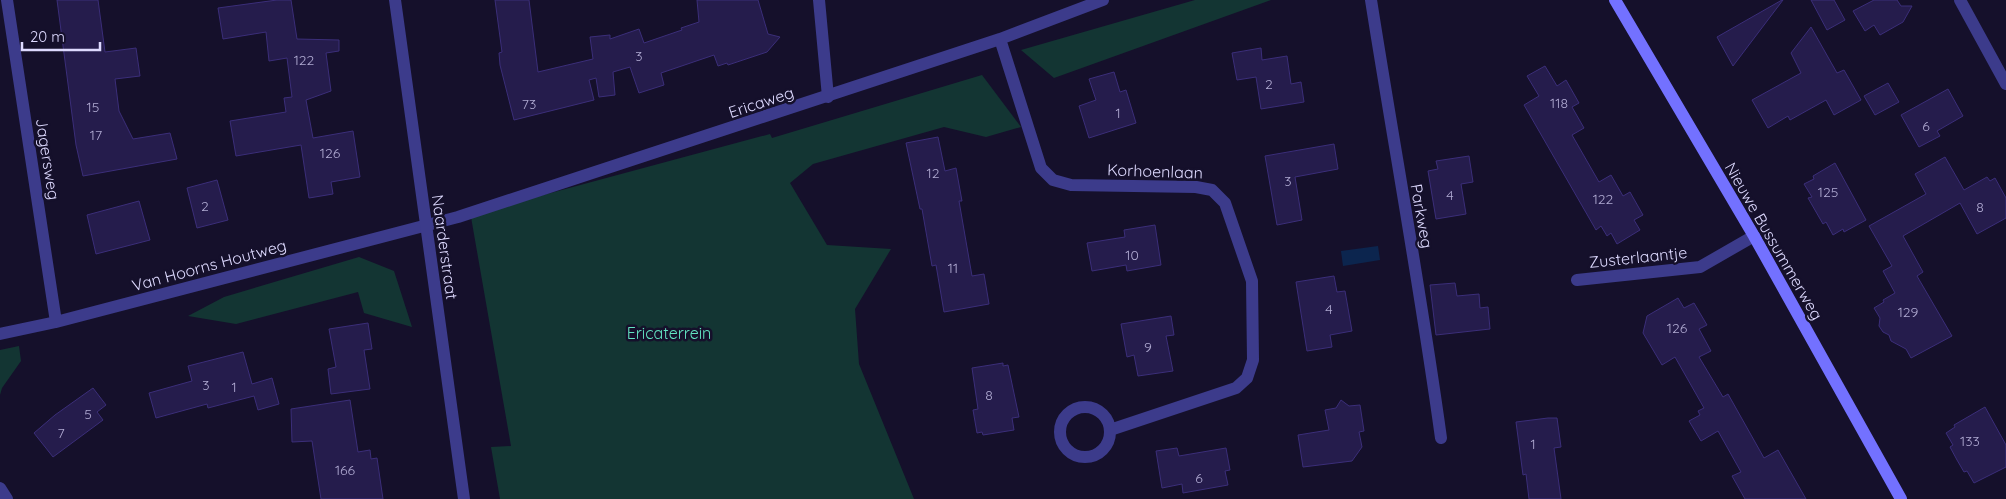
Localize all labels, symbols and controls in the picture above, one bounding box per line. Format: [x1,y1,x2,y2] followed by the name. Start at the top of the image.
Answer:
[22,20,100,52] scale bar
[30,27,65,46] text: 20 m
[635,47,643,65] house number: 3
[294,51,315,69] house number: 122
[1265,75,1273,93] house number: 2
[726,82,796,122] street label: Ericaweg
[1550,94,1568,112] house number: 118
[522,95,536,113] house number: 73
[87,98,99,116] house number: 15
[1115,104,1121,122] house number: 1
[32,117,64,201] street label: Jagersweg
[1922,117,1930,135] house number: 6
[90,126,102,144] house number: 17
[320,144,341,162] house number: 126
[1107,159,1203,183] street label: Korhoenlaan
[1721,159,1827,323] street label: Nieuwe Bussummerweg
[927,164,940,182] house number: 12
[1284,172,1292,190] house number: 3
[1407,182,1437,250] street label: Parkweg
[1818,183,1838,201] house number: 125
[1446,186,1454,204] house number: 4
[1593,190,1614,208] house number: 122
[428,193,462,301] street label: Naarderstraat
[201,197,209,215] house number: 2
[1976,198,1984,216] house number: 8
[130,235,288,295] street label: Van Hoorns Houtweg
[1588,242,1688,272] street label: Zusterlaantje
[1125,246,1139,264] house number: 10
[948,259,958,277] house number: 11
[1325,300,1333,318] house number: 4
[1898,303,1919,321] house number: 129
[1667,319,1688,337] house number: 126
[627,323,711,343] park label: Ericaterrein
[1144,338,1152,356] house number: 9
[202,376,210,394] house number: 3
[231,378,237,396] house number: 1
[985,386,993,404] house number: 8
[84,405,92,423] house number: 5
[57,424,65,442] house number: 7
[1960,432,1980,450] house number: 133
[1530,435,1536,453] house number: 1
[335,461,356,479] house number: 166
[1195,469,1203,487] house number: 6

